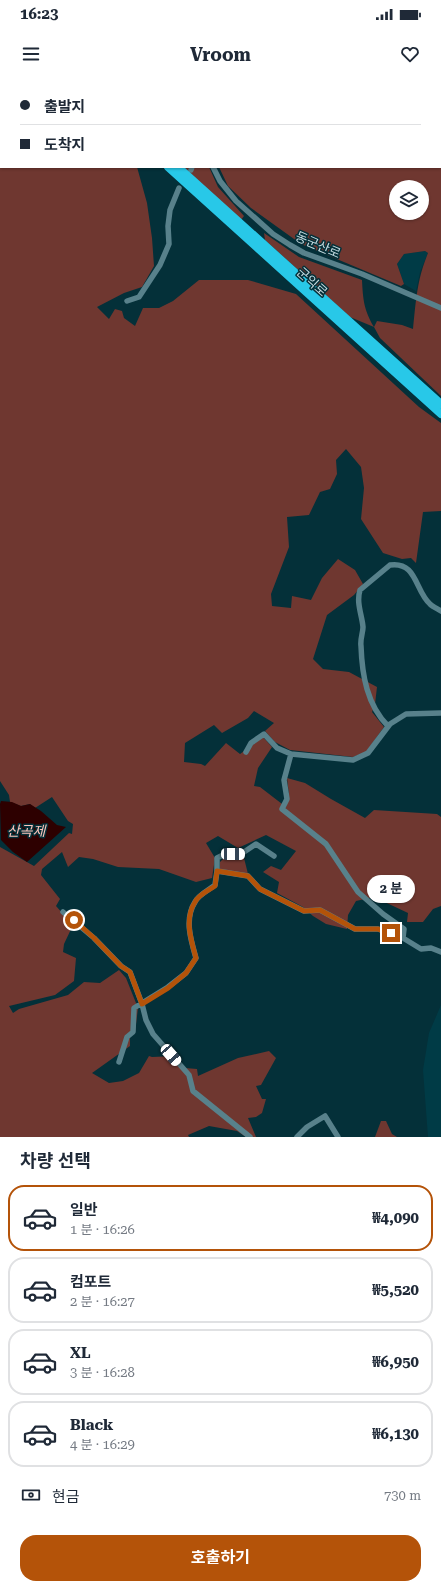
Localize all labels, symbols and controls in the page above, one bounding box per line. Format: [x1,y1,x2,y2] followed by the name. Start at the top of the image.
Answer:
[20,5,58,23] text: 16:23
[20,43,42,65] icon: menu
[399,43,421,65] icon: heart
[190,44,251,65] text: Vroom
[44,98,85,116] text: 출발지
[44,136,85,154] text: 도착지
[389,180,429,220] map controls
[389,180,429,220] button: layers
[293,229,343,261] street label: 동군산로
[294,264,330,300] street label: 군익로
[7,823,47,839] water label: 산곡제
[221,848,245,860] car
[367,875,415,903] callout: 2 분
[380,881,402,896] text: 2 분
[65,911,83,929] route start
[382,924,400,942] route end
[159,1042,183,1068] car
[20,1150,91,1171] text: 차량 선택
[22,1200,58,1236] icon: car
[70,1201,98,1219] text: 일반
[372,1209,419,1227] text: ₩4,090
[70,1222,135,1237] text: 1 분 · 16:26
[22,1272,58,1308] icon: car
[70,1273,111,1291] text: 컴포트
[372,1281,419,1299] text: ₩5,520
[70,1294,135,1309] text: 2 분 · 16:27
[22,1344,58,1380] icon: car
[70,1344,91,1362] text: XL
[372,1353,419,1371] text: ₩6,950
[70,1365,135,1380] text: 3 분 · 16:28
[22,1416,58,1452] icon: car
[70,1416,113,1434] text: Black
[372,1425,419,1443] text: ₩6,130
[70,1437,135,1452] text: 4 분 · 16:29
[20,1484,42,1506] icon: cash
[52,1488,80,1506] text: 현금
[384,1488,421,1503] text: 730 m
[20,1535,421,1581] button: 호출하기

